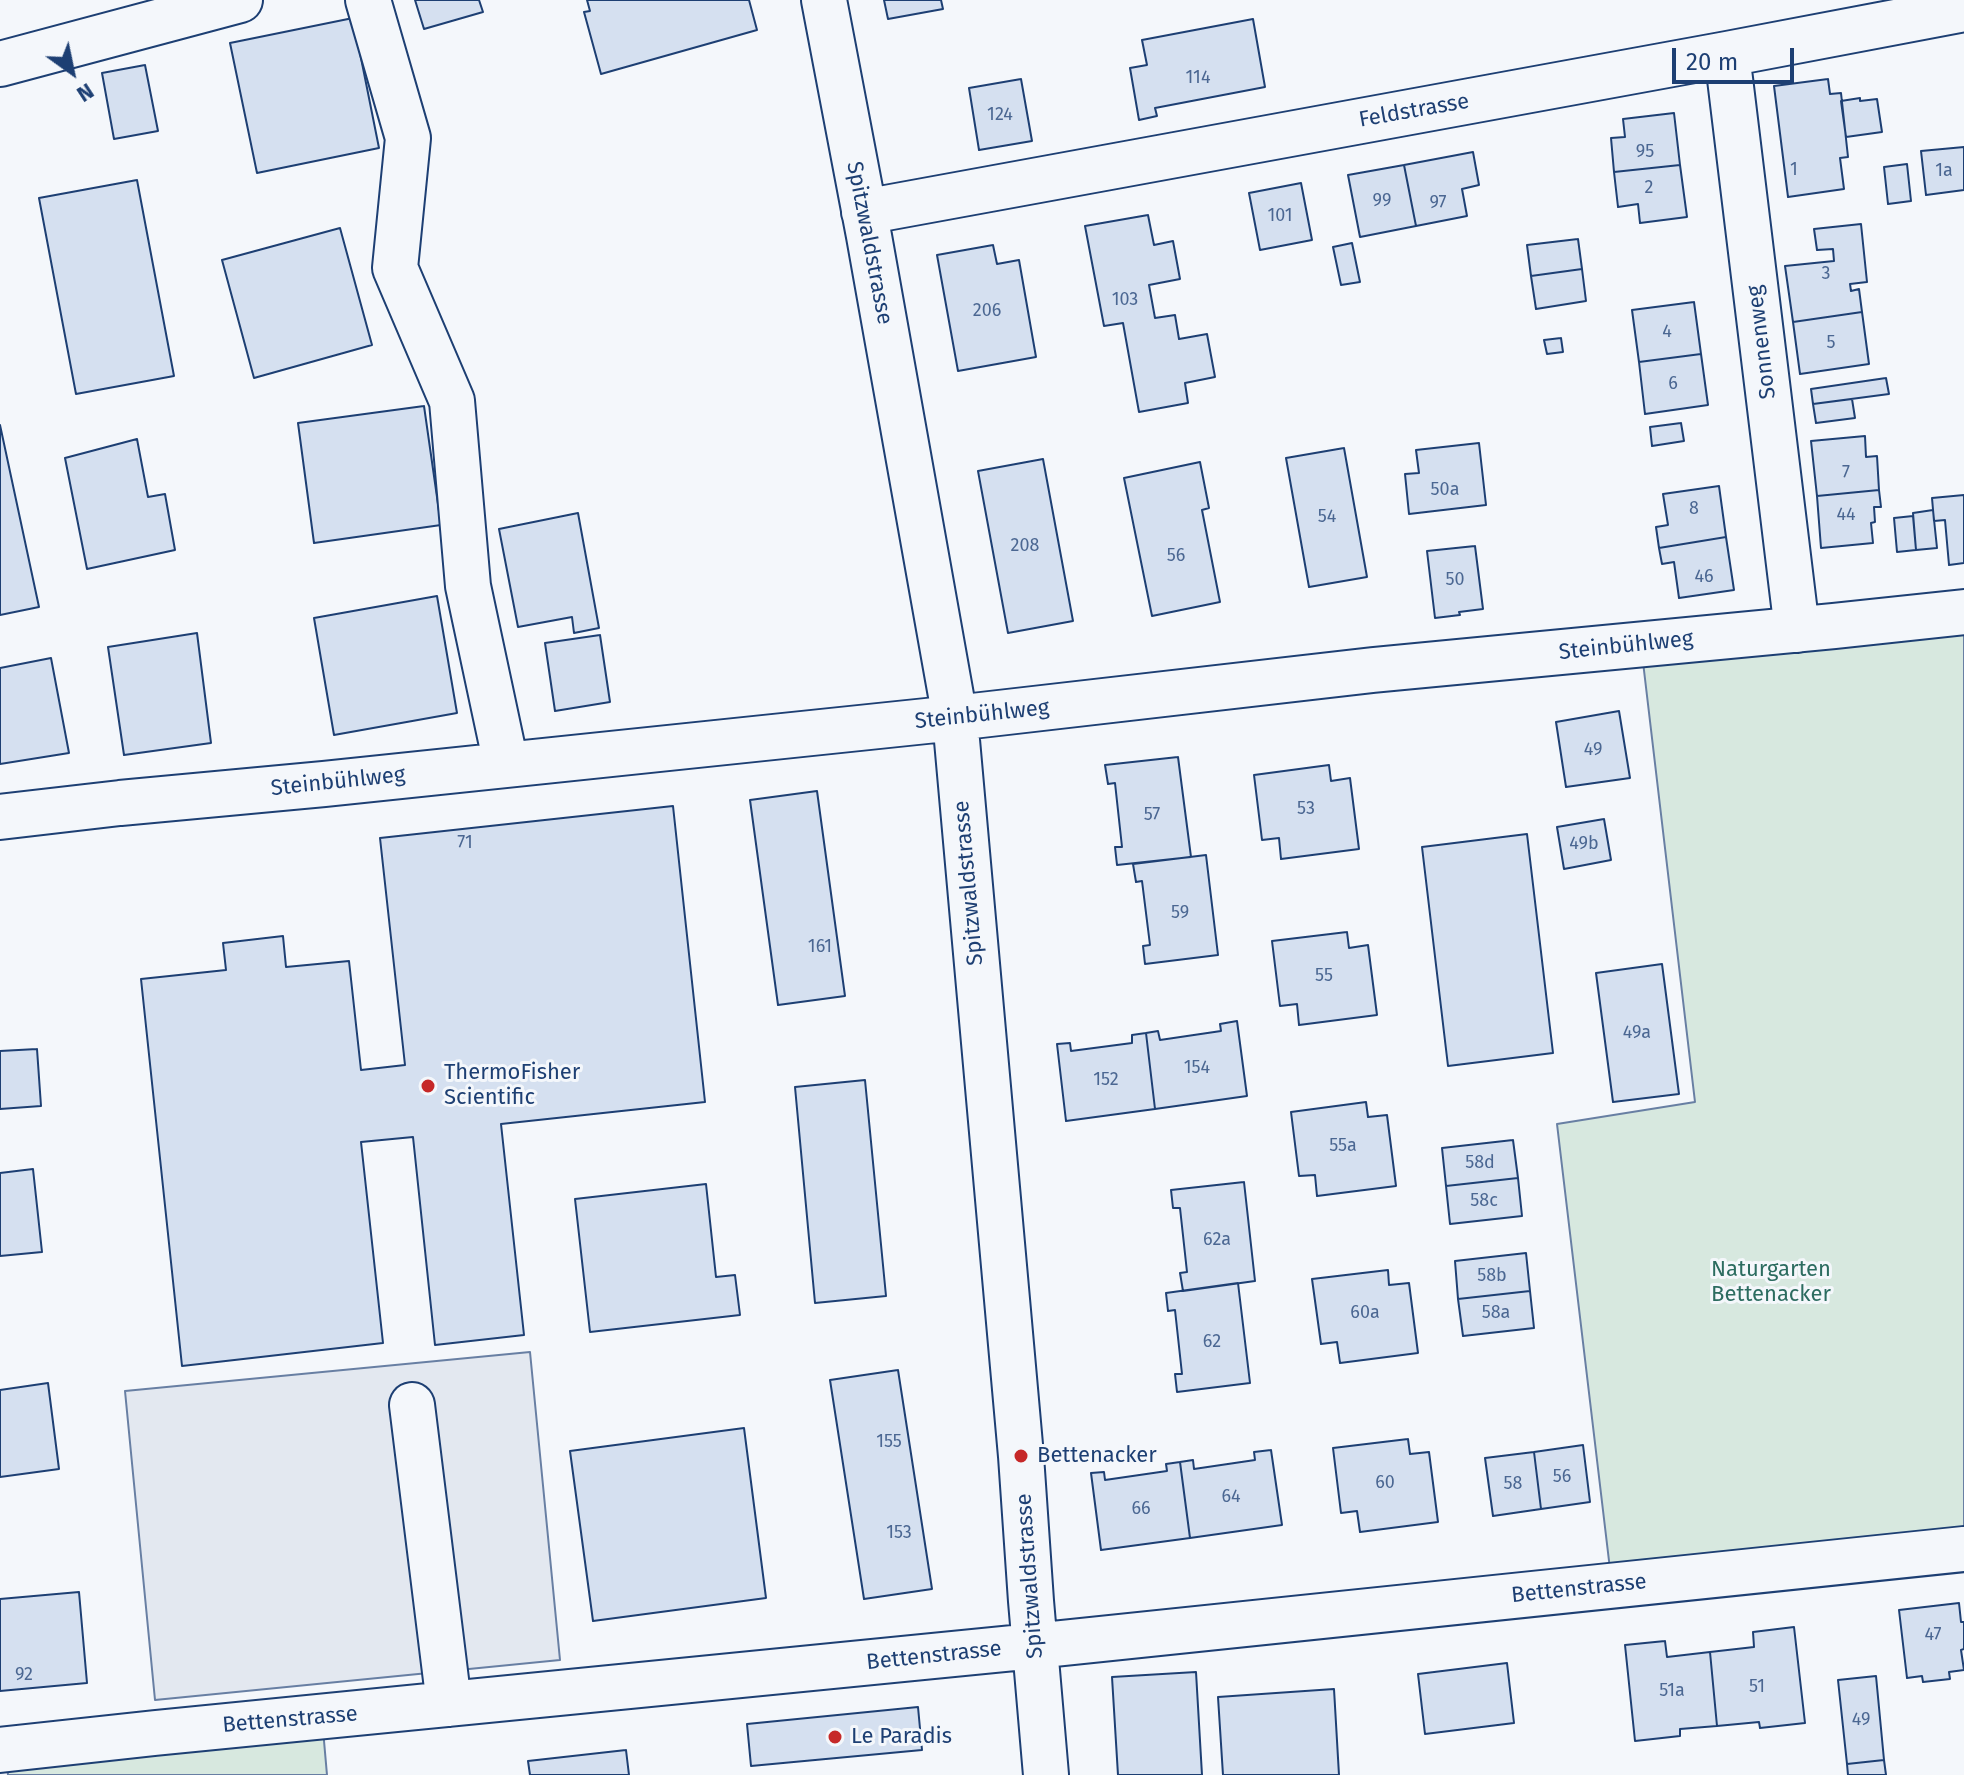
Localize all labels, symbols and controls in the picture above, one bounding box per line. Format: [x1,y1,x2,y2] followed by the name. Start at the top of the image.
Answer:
[32,32,112,112] north arrow
[1676,32,1798,82] scale bar
[1686,48,1738,76] text: 20 m
[1186,67,1210,89] house number: 114
[72,77,99,108] text: N
[1357,88,1471,134] street label: Feldstrasse
[987,104,1013,126] house number: 124
[1636,141,1654,163] house number: 95
[840,159,898,327] street label: Spitzwaldstrasse
[1790,159,1798,181] house number: 1
[1935,160,1953,182] house number: 1a
[1645,177,1653,199] house number: 2
[1373,190,1391,212] house number: 99
[1429,192,1447,214] house number: 97
[1267,205,1293,227] house number: 101
[1822,263,1830,285] house number: 3
[1742,283,1782,401] street label: Sonnenweg
[1112,289,1138,311] house number: 103
[973,300,1001,322] house number: 206
[1662,321,1672,343] house number: 4
[1826,332,1836,354] house number: 5
[1668,373,1678,395] house number: 6
[1842,462,1850,484] house number: 7
[1431,479,1459,501] house number: 50a
[1689,498,1699,520] house number: 8
[1836,504,1856,526] house number: 44
[1318,506,1336,528] house number: 54
[1011,535,1039,557] house number: 208
[1167,545,1185,567] house number: 56
[1694,566,1714,588] house number: 46
[1445,569,1465,591] house number: 50
[1557,626,1695,666] street label: Steinbühlweg
[913,695,1051,735] street label: Steinbühlweg
[1584,739,1602,761] house number: 49
[269,762,407,802] street label: Steinbühlweg
[1297,798,1315,820] house number: 53
[949,799,989,967] street label: Spitzwaldstrasse
[1144,804,1160,826] house number: 57
[457,832,473,854] house number: 71
[1569,833,1599,855] house number: 49b
[1171,902,1189,924] house number: 59
[808,936,832,958] house number: 161
[1315,965,1333,987] house number: 55
[1623,1022,1651,1044] house number: 49a
[1184,1057,1210,1079] house number: 154
[444,1060,580,1112] place label: ThermoFisher Scientific
[1093,1069,1119,1091] house number: 152
[419,1077,437,1095] marker: ThermoFisher Scientific
[1329,1135,1357,1157] house number: 55a
[1465,1152,1495,1174] house number: 58d
[1470,1190,1498,1212] house number: 58c
[1203,1229,1231,1251] house number: 62a
[1711,1257,1831,1308] park label: Naturgarten Bettenacker
[1477,1265,1507,1287] house number: 58b
[1350,1302,1380,1324] house number: 60a
[1482,1302,1510,1324] house number: 58a
[1203,1331,1221,1353] house number: 62
[876,1431,902,1453] house number: 155
[1037,1443,1157,1469] place label: Bettenacker
[1012,1447,1030,1465] marker: Bettenacker
[1553,1466,1571,1488] house number: 56
[1375,1472,1395,1494] house number: 60
[1504,1473,1522,1495] house number: 58
[1221,1486,1241,1508] house number: 64
[1011,1492,1049,1660] street label: Spitzwaldstrasse
[1131,1498,1151,1520] house number: 66
[886,1522,912,1544] house number: 153
[1510,1569,1648,1609] street label: Bettenstrasse
[1924,1624,1942,1646] house number: 47
[865,1636,1003,1676] street label: Bettenstrasse
[15,1664,33,1686] house number: 92
[1749,1676,1765,1698] house number: 51
[1659,1680,1685,1702] house number: 51a
[221,1701,359,1739] street label: Bettenstrasse
[1852,1709,1870,1731] house number: 49
[851,1724,952,1750] place label: Le Paradis
[826,1728,844,1746] marker: Le Paradis

